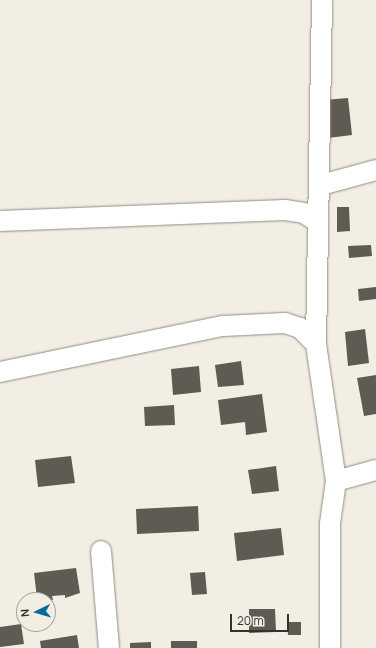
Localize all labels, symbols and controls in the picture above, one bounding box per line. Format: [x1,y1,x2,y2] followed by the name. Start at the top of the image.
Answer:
[16,592,56,632] north arrow
[232,606,291,632] scale bar
[17,608,32,618] text: N
[237,612,264,629] text: 20 m

